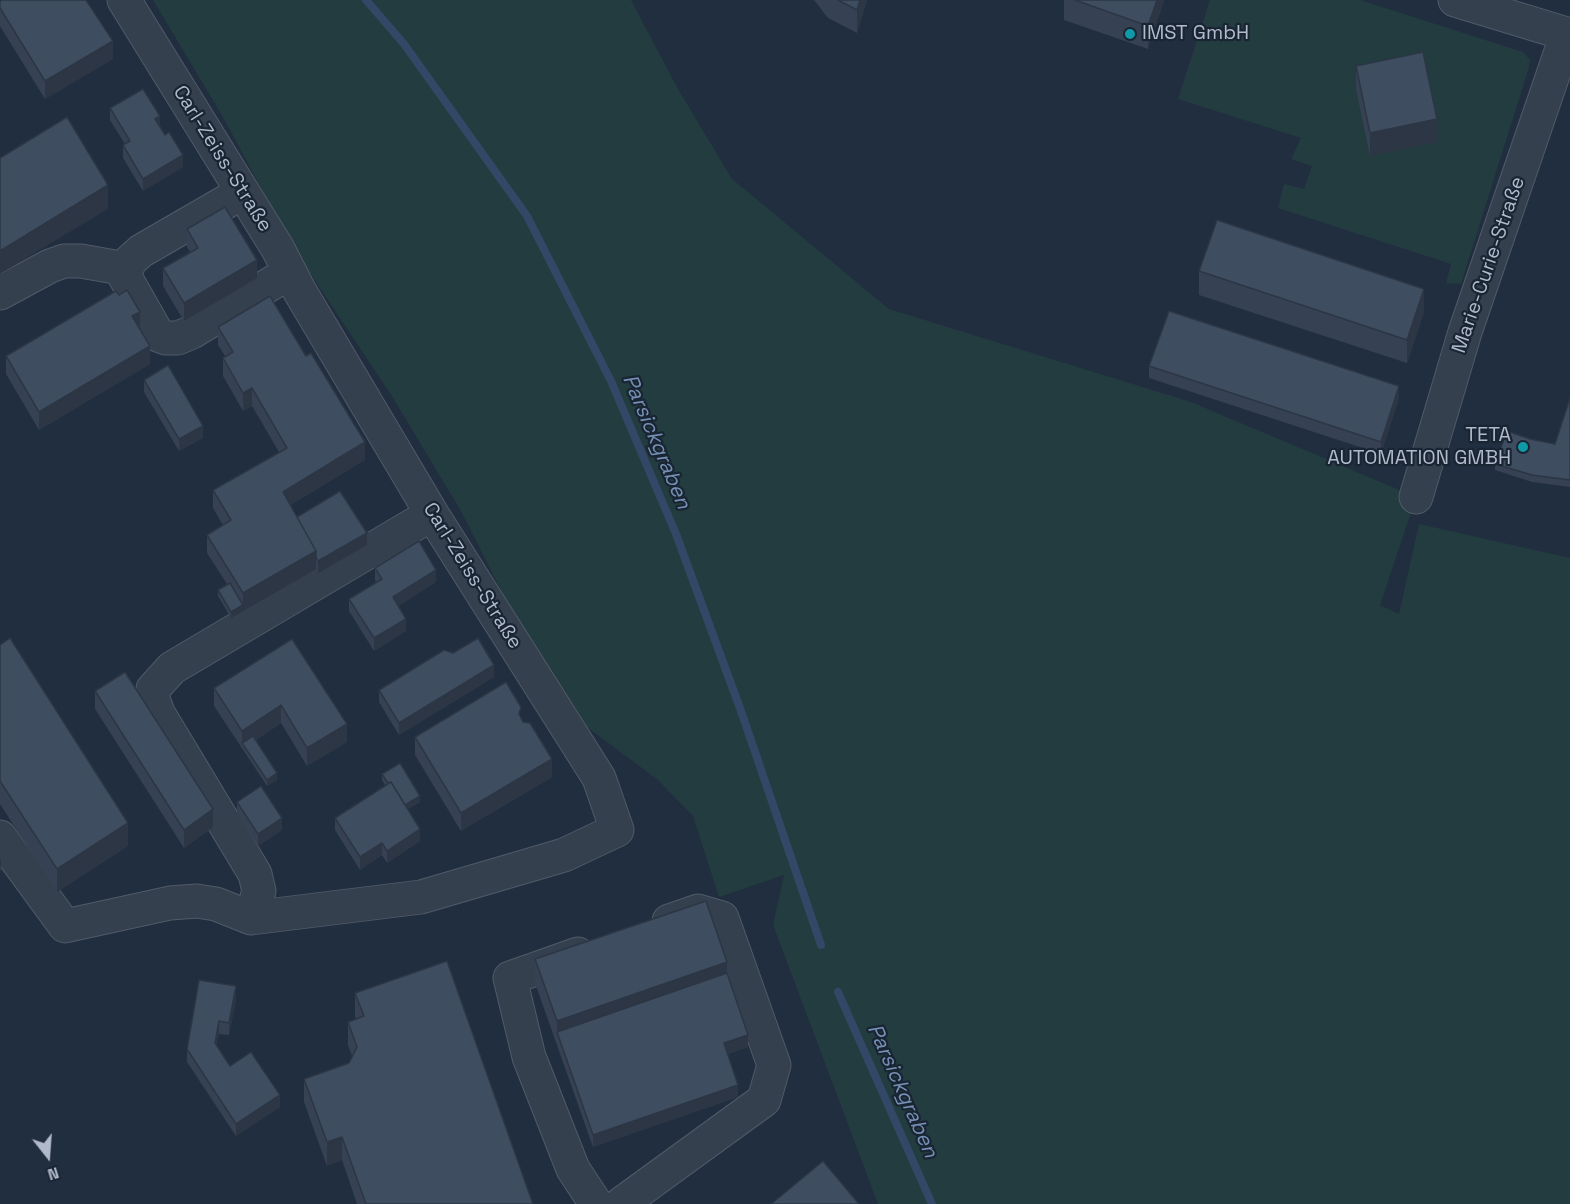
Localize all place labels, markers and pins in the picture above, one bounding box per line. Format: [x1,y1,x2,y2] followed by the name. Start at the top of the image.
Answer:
[1142,22,1249,46] place label: IMST GmbH
[1123,27,1137,41] marker: IMST GmbH
[1327,424,1511,471] place label: TETA AUTOMATION GMBH
[1516,440,1530,454] marker: TETA AUTOMATION GMBH

